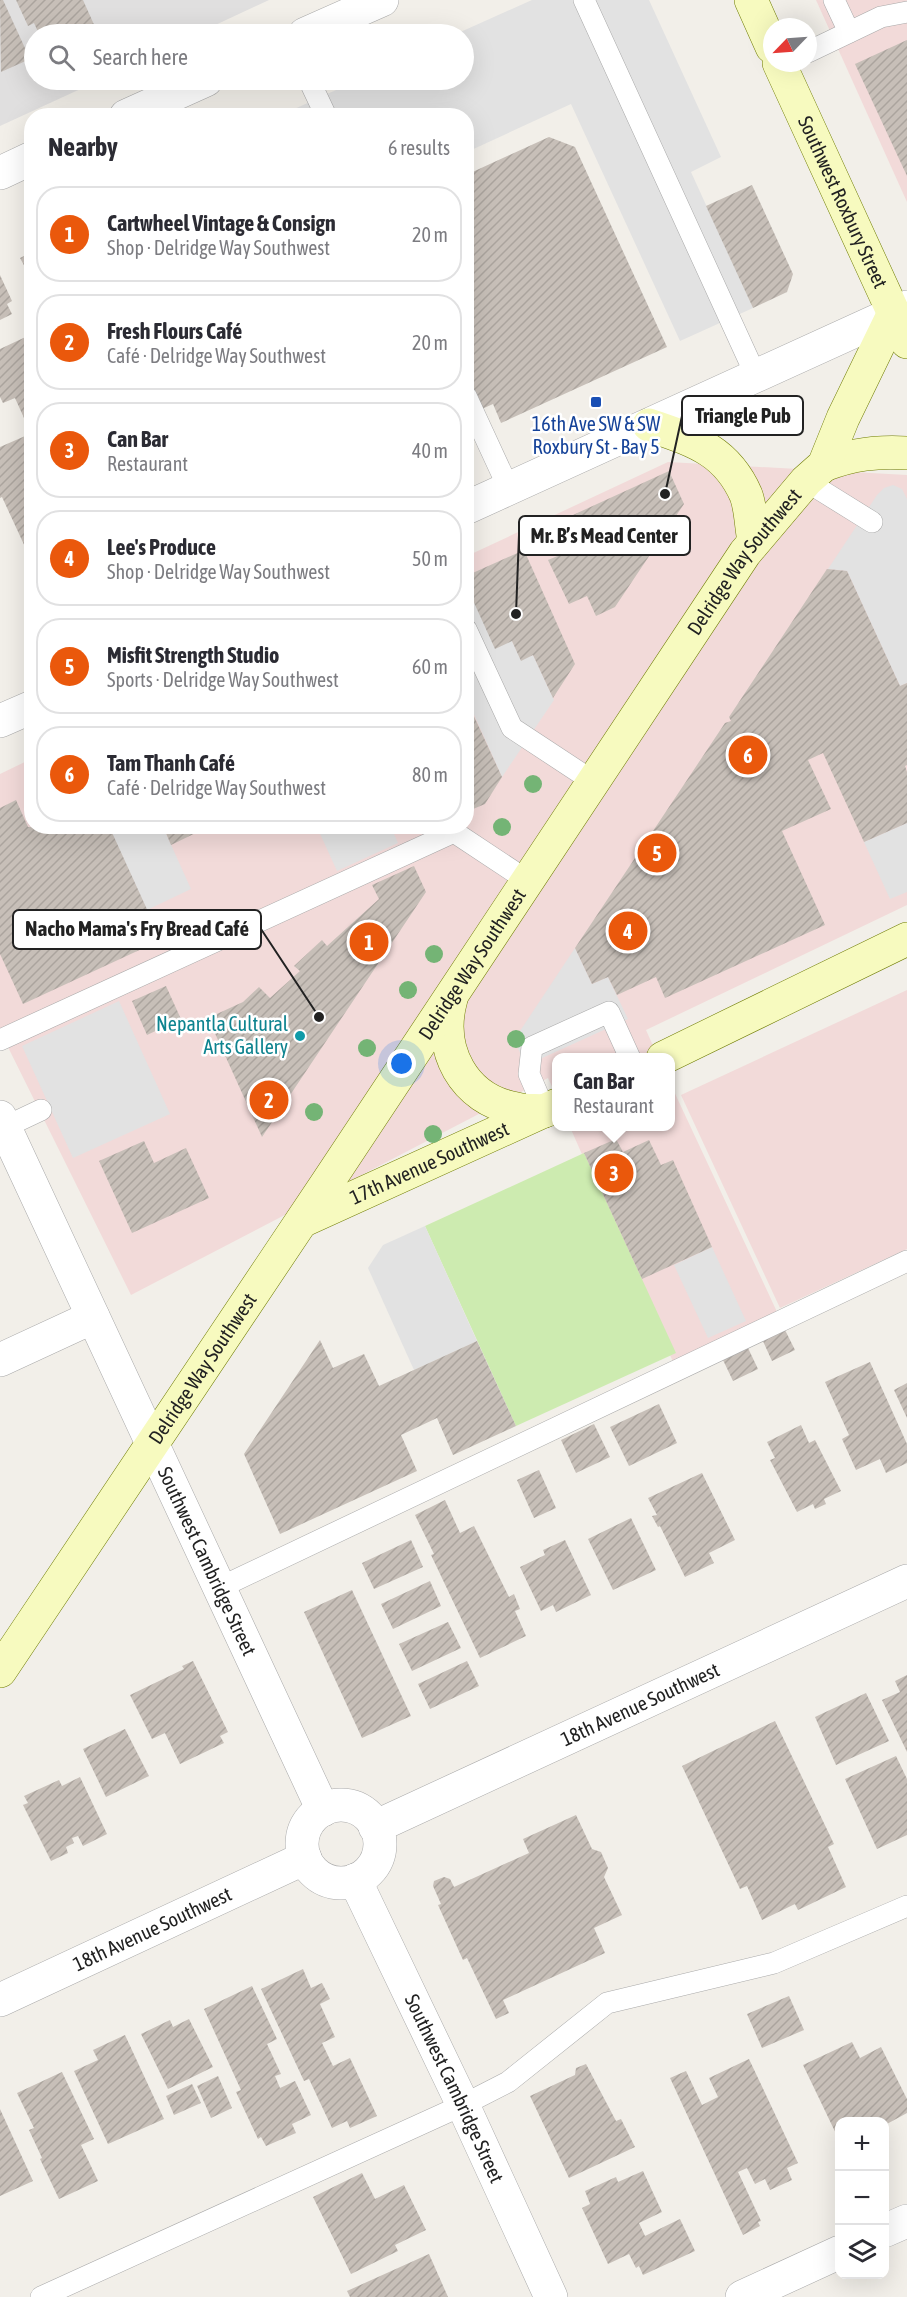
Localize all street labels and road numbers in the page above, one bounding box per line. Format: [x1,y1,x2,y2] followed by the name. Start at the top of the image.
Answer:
[794,112,893,292] street label: Southwest Roxbury Street
[682,483,806,639] street label: Delridge Way Southwest
[413,884,530,1044] street label: Delridge Way Southwest
[346,1116,512,1209] street label: 17th Avenue Southwest
[144,1288,261,1448] street label: Delridge Way Southwest
[154,1463,261,1659] street label: Southwest Cambridge Street
[557,1657,723,1750] street label: 18th Avenue Southwest
[69,1882,235,1975] street label: 18th Avenue Southwest
[401,1990,509,2186] street label: Southwest Cambridge Street

